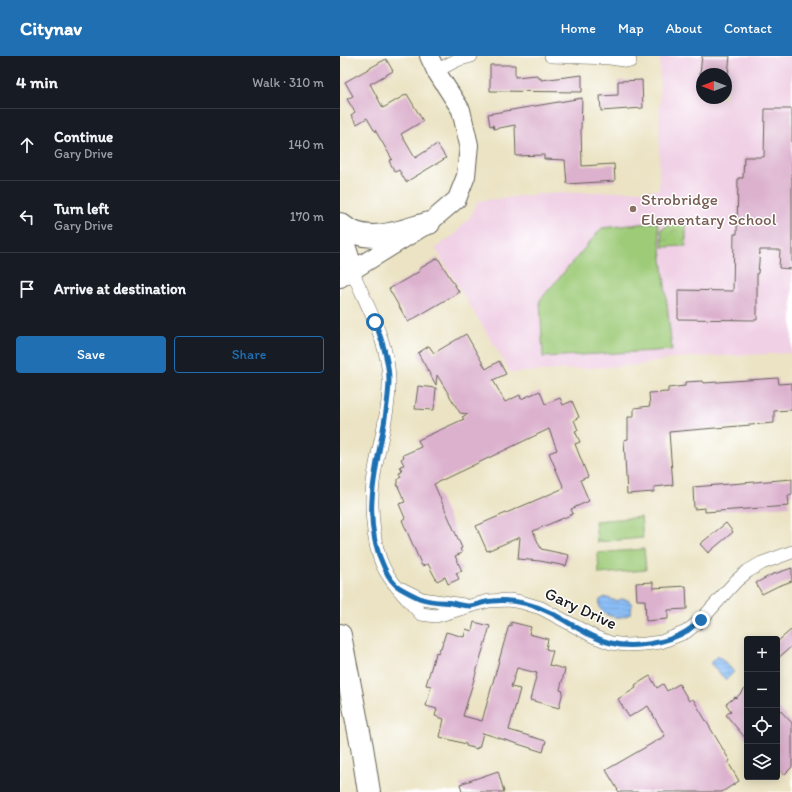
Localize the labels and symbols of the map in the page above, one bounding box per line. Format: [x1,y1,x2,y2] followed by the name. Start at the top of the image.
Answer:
[696,68,732,104] north arrow
[641,189,777,229] place label: Strobridge Elementary School
[628,204,638,214] marker: Strobridge Elementary School
[366,313,384,331] route start
[542,583,620,633] street label: Gary Drive
[692,611,710,629] route end

